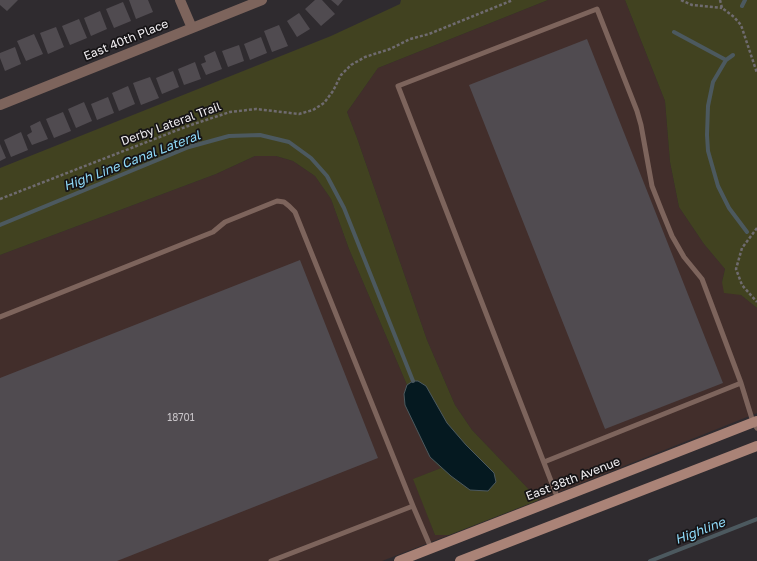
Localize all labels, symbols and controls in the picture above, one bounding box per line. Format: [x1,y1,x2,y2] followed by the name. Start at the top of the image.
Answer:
[82,16,170,64] street label: East 40th Place
[119,99,223,149] street label: Derby Lateral Trail
[61,128,203,194] water label: High Line Canal Lateral
[167,412,195,424] house number: 18701
[524,454,622,504] street label: East 38th Avenue
[673,514,727,548] water label: Highline

